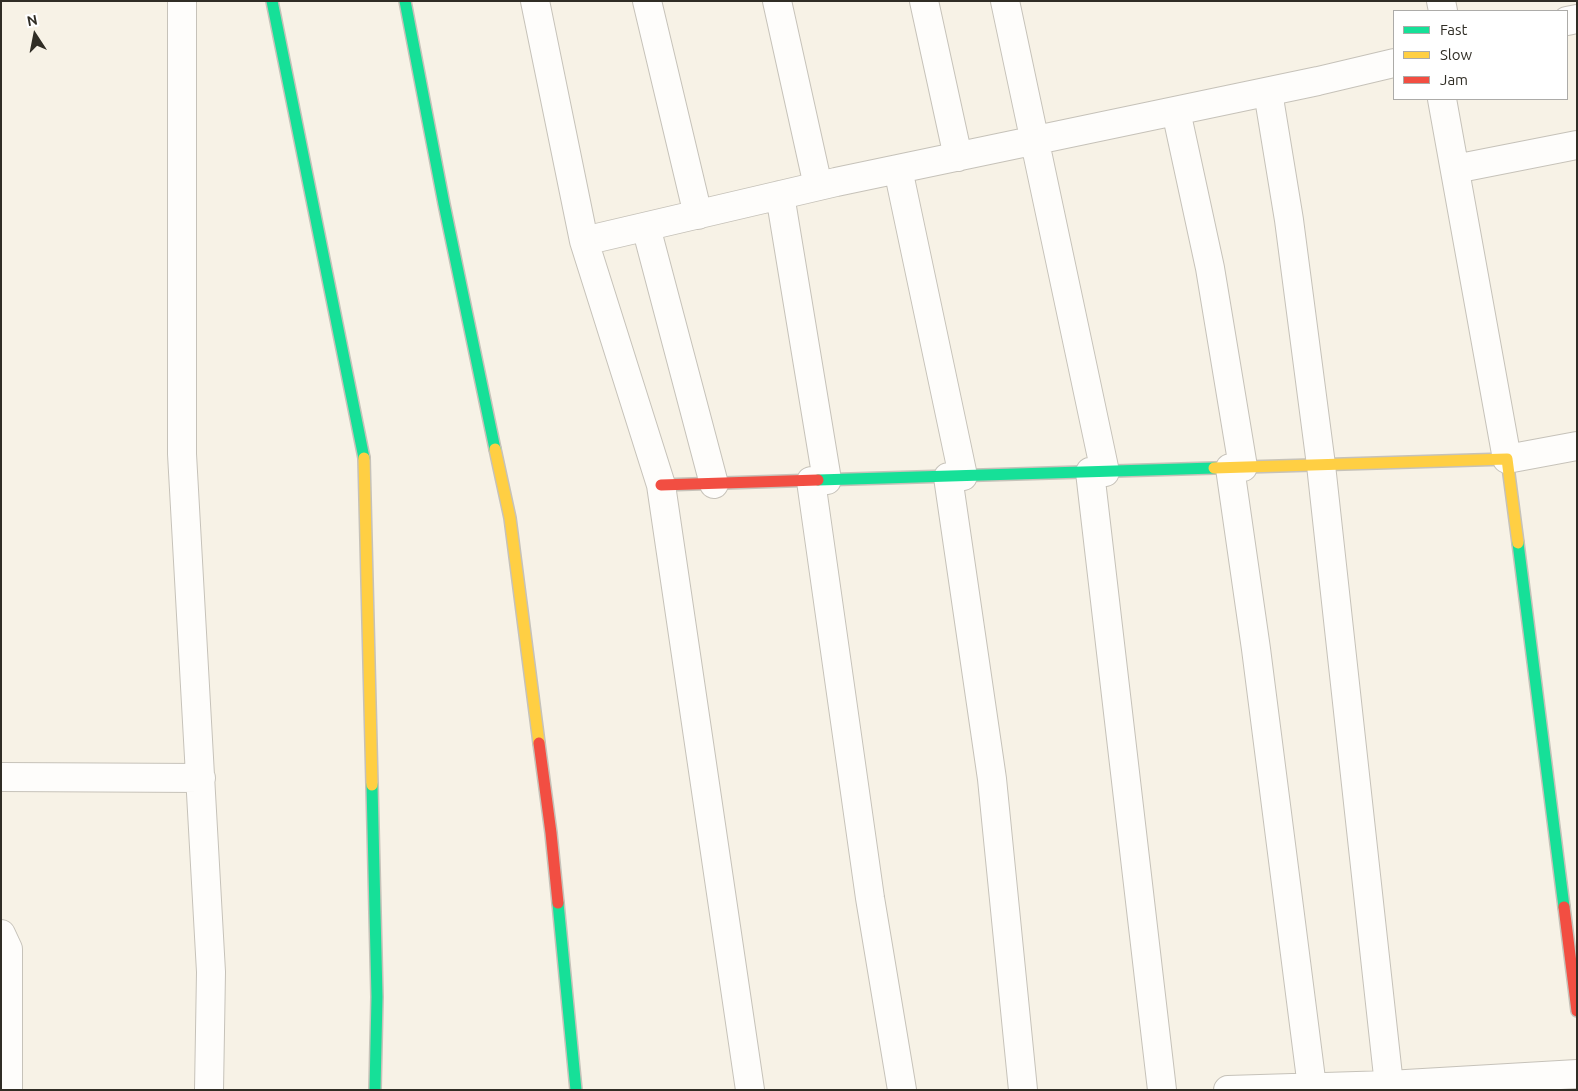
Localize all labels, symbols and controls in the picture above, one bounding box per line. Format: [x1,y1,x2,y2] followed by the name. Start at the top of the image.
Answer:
[10,10,60,60] north arrow
[1393,10,1568,100] legend
[25,11,39,29] text: N
[1440,21,1467,38] text: Fast
[1440,46,1472,63] text: Slow
[1440,71,1468,88] text: Jam

